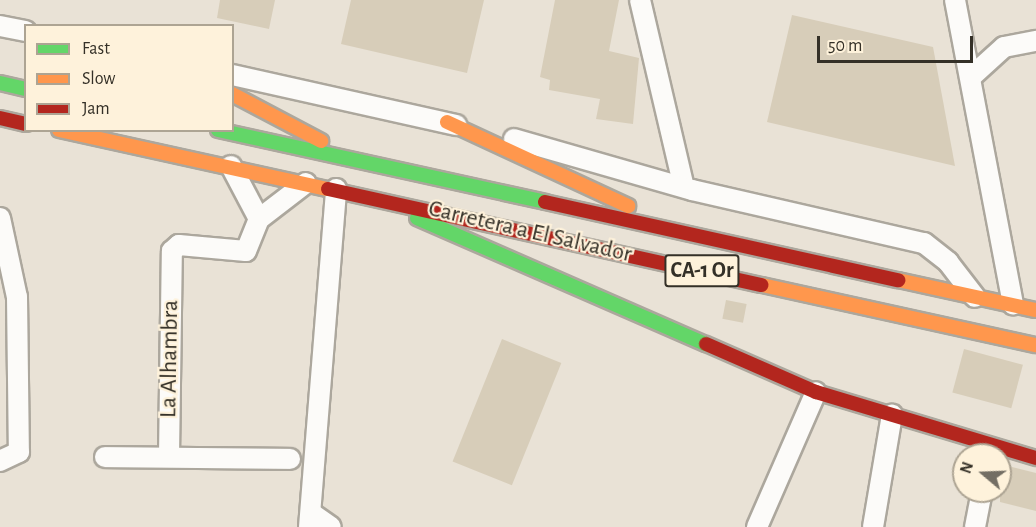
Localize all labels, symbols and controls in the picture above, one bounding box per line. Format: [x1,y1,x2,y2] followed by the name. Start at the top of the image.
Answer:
[24,24,234,132] legend
[820,24,976,62] scale bar
[828,37,862,55] text: 50 m
[82,40,110,58] text: Fast
[82,70,115,88] text: Slow
[82,100,110,118] text: Jam
[426,195,634,269] street label: Carretera a El Salvador
[663,252,741,290] road number: CA-1 Or
[155,300,185,418] street label: La Alhambra
[952,443,1012,503] north arrow
[957,460,976,476] text: N

